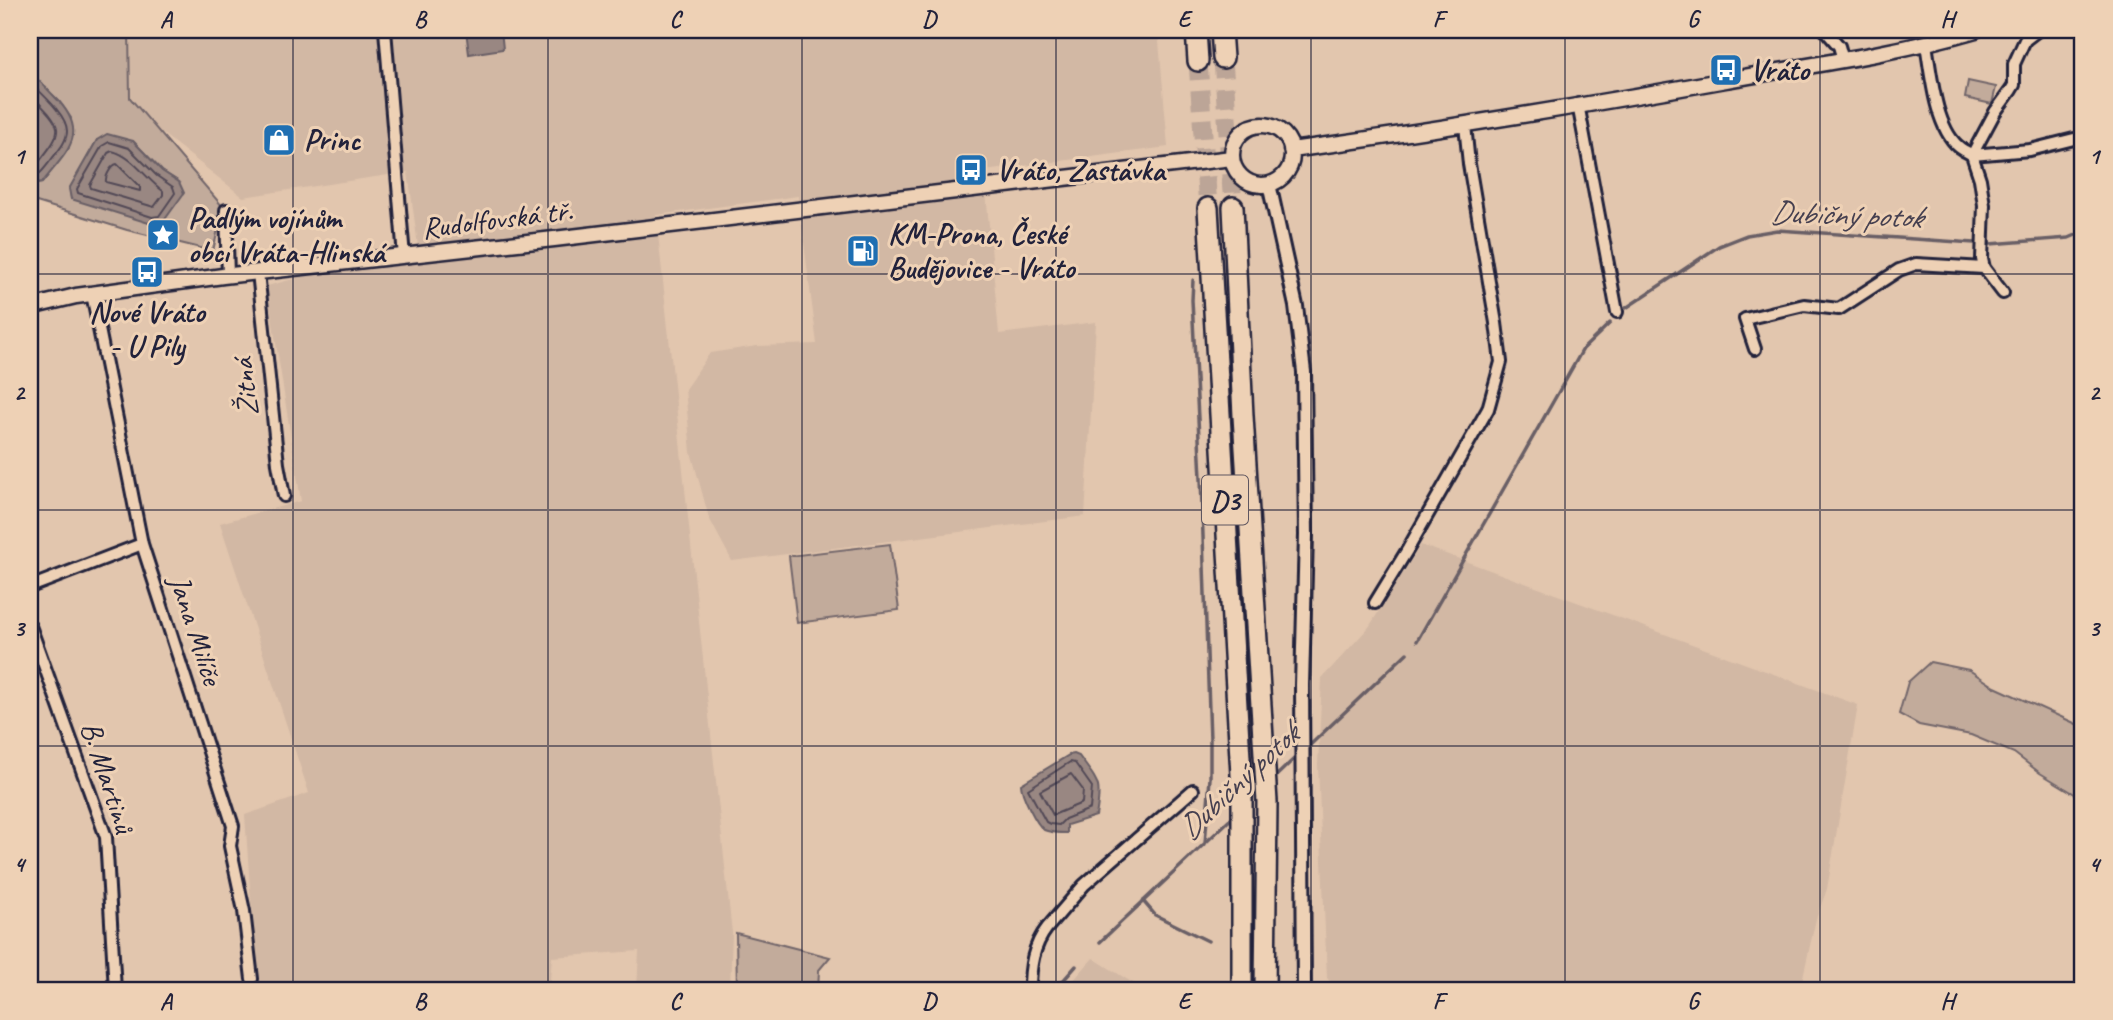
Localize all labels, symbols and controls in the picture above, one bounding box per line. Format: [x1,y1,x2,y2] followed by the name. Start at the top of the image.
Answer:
[160,5,174,34] text: A
[414,5,428,34] text: B
[670,5,684,34] text: C
[922,5,938,34] text: D
[1178,5,1194,34] text: E
[1433,5,1449,34] text: F
[1687,5,1702,34] text: G
[1940,5,1958,34] text: H
[1707,51,1745,89] bus stop icon: Vráto
[1750,51,1811,89] place label: Vráto
[260,121,298,159] shop icon: Princ
[304,121,362,159] place label: Princ
[14,142,27,171] text: 1
[2089,142,2102,171] text: 1
[952,151,990,189] bus stop icon: Vráto, Zastávka
[996,151,1167,189] place label: Vráto, Zastávka
[420,191,574,247] street label: Rudolfovská tř.
[1770,191,1929,238] water label: Dubičný potok
[188,199,387,271] place label: Padlým vojínům obcí Vráta-Hlinská
[888,215,1076,287] place label: KM-Prona, České Budějovice - Vráto
[144,216,182,254] place icon: Padlým vojínům obcí Vráta-Hlinská
[844,232,882,270] fuel station icon: KM-Prona, České Budějovice - Vráto
[128,253,166,291] bus stop icon: Nové Vráto - U Pily
[89,293,207,366] place label: Nové Vráto - U Pily
[223,353,267,418] street label: Žitná
[14,378,27,407] text: 2
[2089,378,2102,407] text: 2
[1202,476,1248,524] road number: D3
[160,568,232,692] street label: Jana Milíče
[14,614,27,643] text: 3
[2089,614,2102,643] text: 3
[1169,710,1312,848] water label: Dubičný potok
[72,717,144,839] street label: B. Martinů
[14,850,27,879] text: 4
[2089,850,2102,879] text: 4
[160,987,174,1016] text: A
[414,987,428,1016] text: B
[670,987,684,1016] text: C
[922,987,938,1016] text: D
[1178,987,1194,1016] text: E
[1433,987,1449,1016] text: F
[1687,987,1702,1016] text: G
[1940,987,1958,1016] text: H

